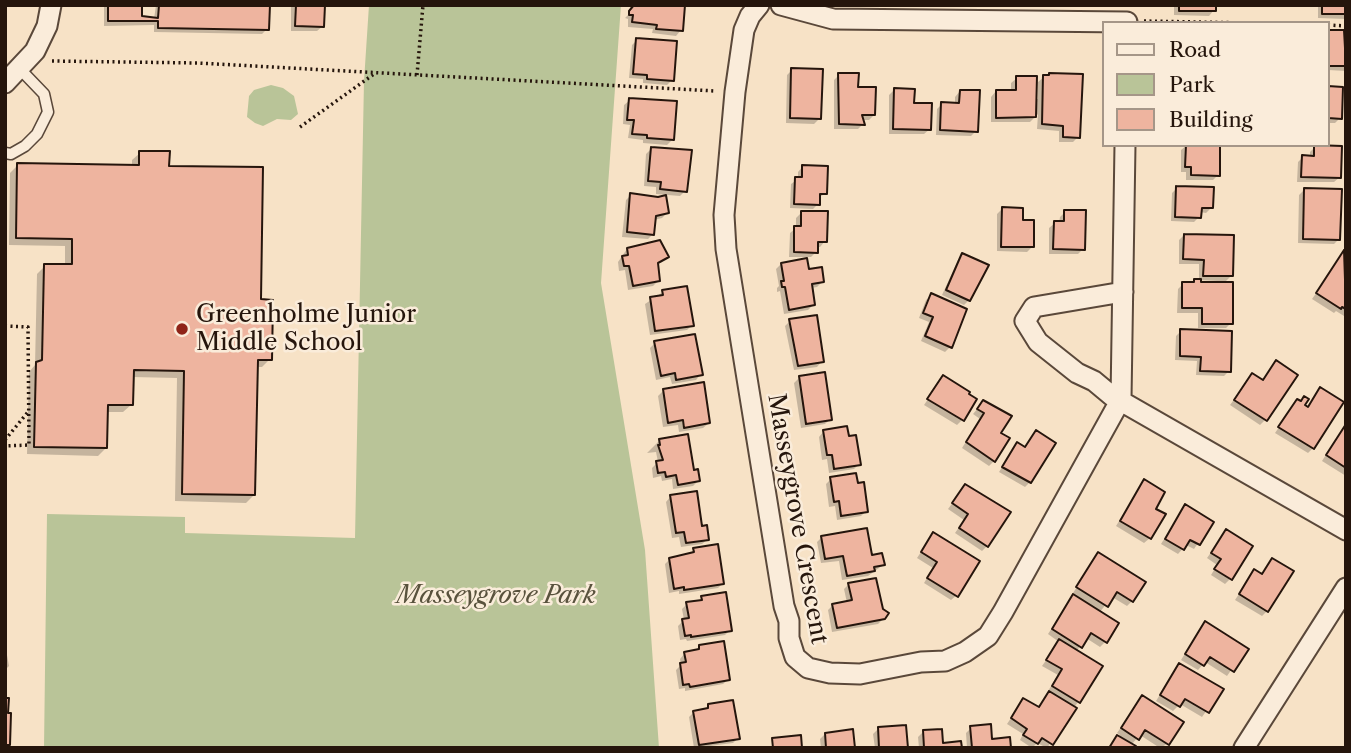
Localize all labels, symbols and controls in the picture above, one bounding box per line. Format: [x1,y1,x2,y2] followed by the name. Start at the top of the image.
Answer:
[1102,21,1330,147] legend
[1169,37,1221,62] text: Road
[1169,72,1215,97] text: Park
[1169,107,1253,132] text: Building
[196,301,416,357] place label: Greenholme Junior Middle School
[174,321,190,337] marker: Greenholme Junior Middle School
[761,392,833,646] street label: Masseygrove Crescent
[396,582,596,610] park label: Masseygrove Park

